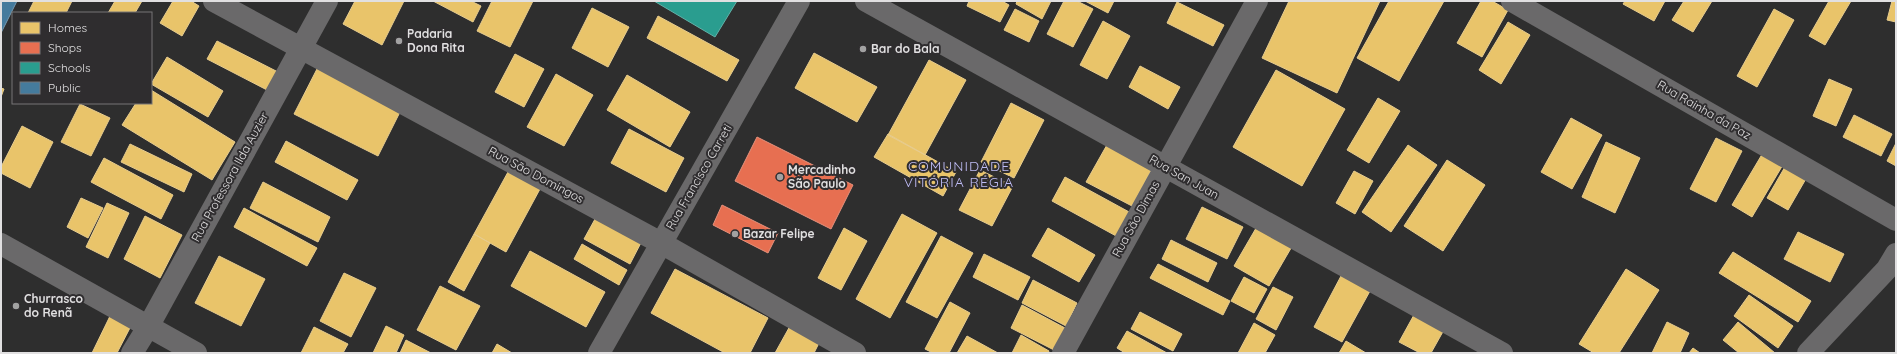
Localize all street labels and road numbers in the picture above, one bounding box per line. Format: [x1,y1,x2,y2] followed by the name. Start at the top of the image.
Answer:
[1655,77,1754,143] street label: Rua Rainha da Paz
[188,109,272,244] street label: Rua Professora Ilda Auzier
[662,121,735,232] street label: Rua Francisco Carreti
[486,143,587,206] street label: Rua São Domingos
[1147,151,1222,202] street label: Rua San Juan
[1108,178,1163,260] street label: Rua São Dimas

